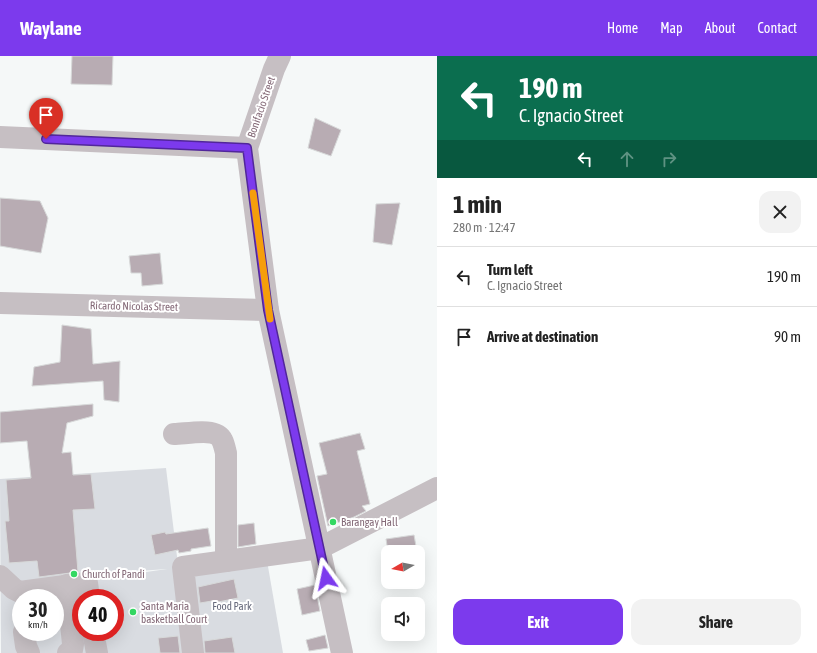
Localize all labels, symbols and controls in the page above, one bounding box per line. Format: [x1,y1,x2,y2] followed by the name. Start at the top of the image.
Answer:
[20,17,82,39] text: Waylane
[607,20,638,36] text: Home
[660,20,683,36] text: Map
[705,20,736,36] text: About
[758,20,797,36] text: Contact
[453,72,505,124] icon: left
[519,72,582,104] text: 190 m
[245,75,277,139] street label: Bonifacio Street
[29,98,63,139] pin
[35,104,57,126] icon: arrive
[519,105,623,126] text: C. Ignacio Street
[574,148,596,170] icon: left
[616,148,638,170] icon: ahead
[658,148,680,170] icon: right
[453,191,502,218] text: 1 min
[759,191,801,233] button: close
[453,220,516,235] text: 280 m · 12:47
[487,261,533,278] text: Turn left
[453,266,475,288] icon: left
[767,268,801,285] text: 190 m
[487,278,562,293] text: C. Ignacio Street
[90,299,178,313] street label: Ricardo Nicolas Street
[453,326,475,348] icon: arrive
[487,328,598,345] text: Arrive at destination
[774,328,801,345] text: 90 m
[341,516,398,528] place label: Barangay Hall
[328,517,338,527] marker: Barangay Hall
[381,545,425,589] north arrow
[381,545,425,641] map controls
[305,557,347,599] position arrow
[82,568,145,580] place label: Church of Pandi
[69,569,79,579] marker: Church of Pandi
[72,589,124,641] speed limit sign: 40
[381,597,425,641] button: sound
[29,598,47,621] text: 30
[453,599,623,645] button: Exit
[631,599,801,645] button: Share
[141,600,207,625] place label: Santa Maria basketball Court
[212,600,252,612] park label: Food Park
[128,607,138,617] marker: Santa Maria basketball Court
[28,619,48,630] text: km/h

